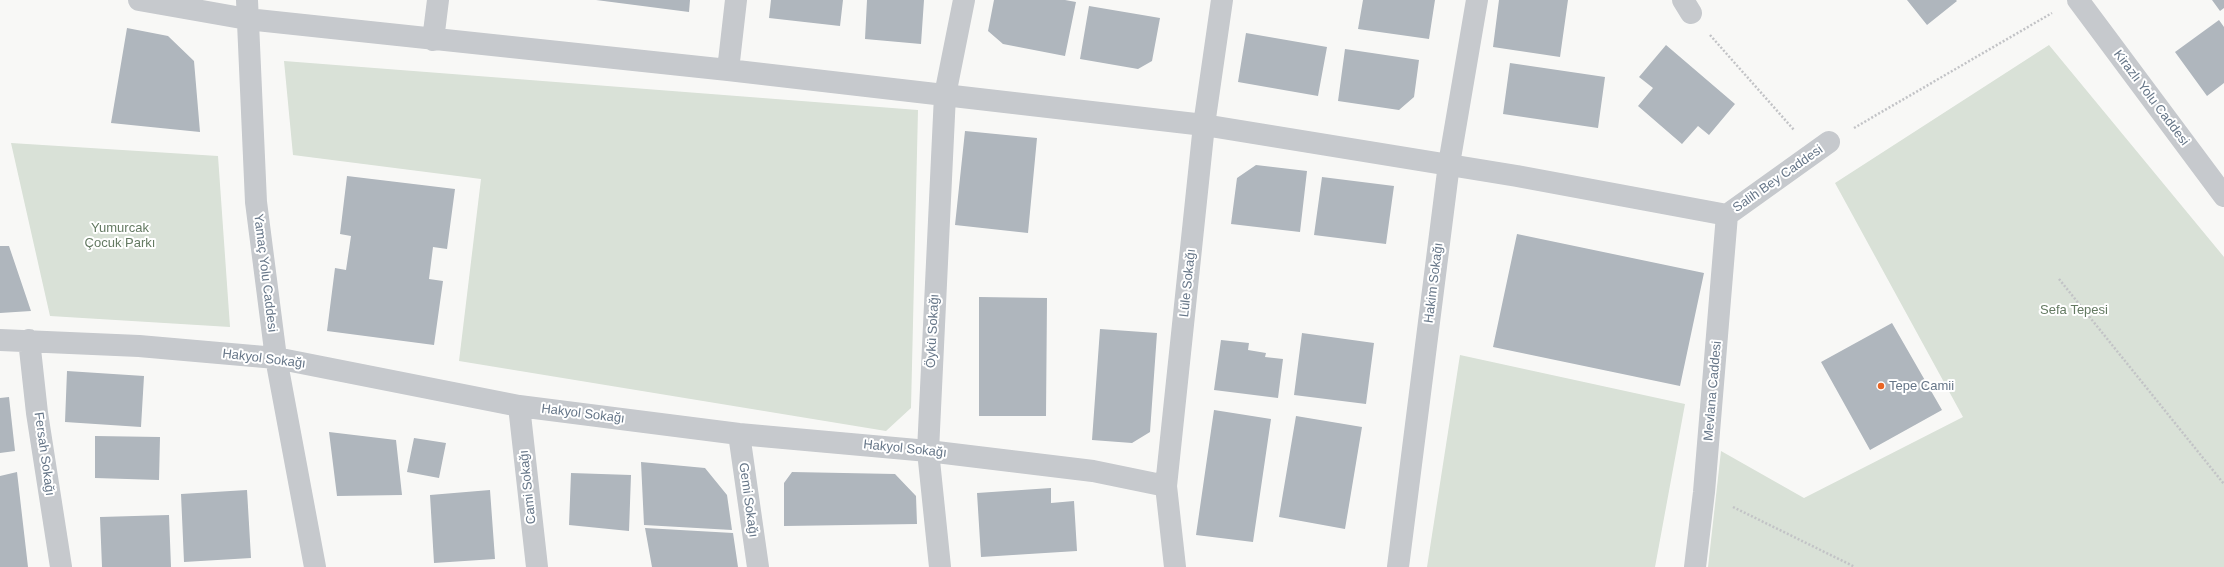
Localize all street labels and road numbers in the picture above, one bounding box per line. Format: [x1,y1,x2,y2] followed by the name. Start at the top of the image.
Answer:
[2110,47,2192,149] street label: Kirazlı Yolu Caddesi
[1730,142,1826,216] street label: Salih Bey Caddesi
[250,213,280,333] street label: Yamaç Yolu Caddesi
[1421,242,1447,324] street label: Hakim Sokağı
[1177,248,1199,318] street label: Lüle Sokağı
[923,293,943,369] street label: Öykü Sokağı
[1701,340,1725,442] street label: Mevlana Caddesi
[221,346,307,372] street label: Hakyol Sokağı
[540,401,626,427] street label: Hakyol Sokağı
[30,411,58,497] street label: Fersah Sokağı
[863,437,947,461] street label: Hakyol Sokağı
[516,449,540,525] street label: Cami Sokağı
[735,462,761,538] street label: Gemi Sokağı

